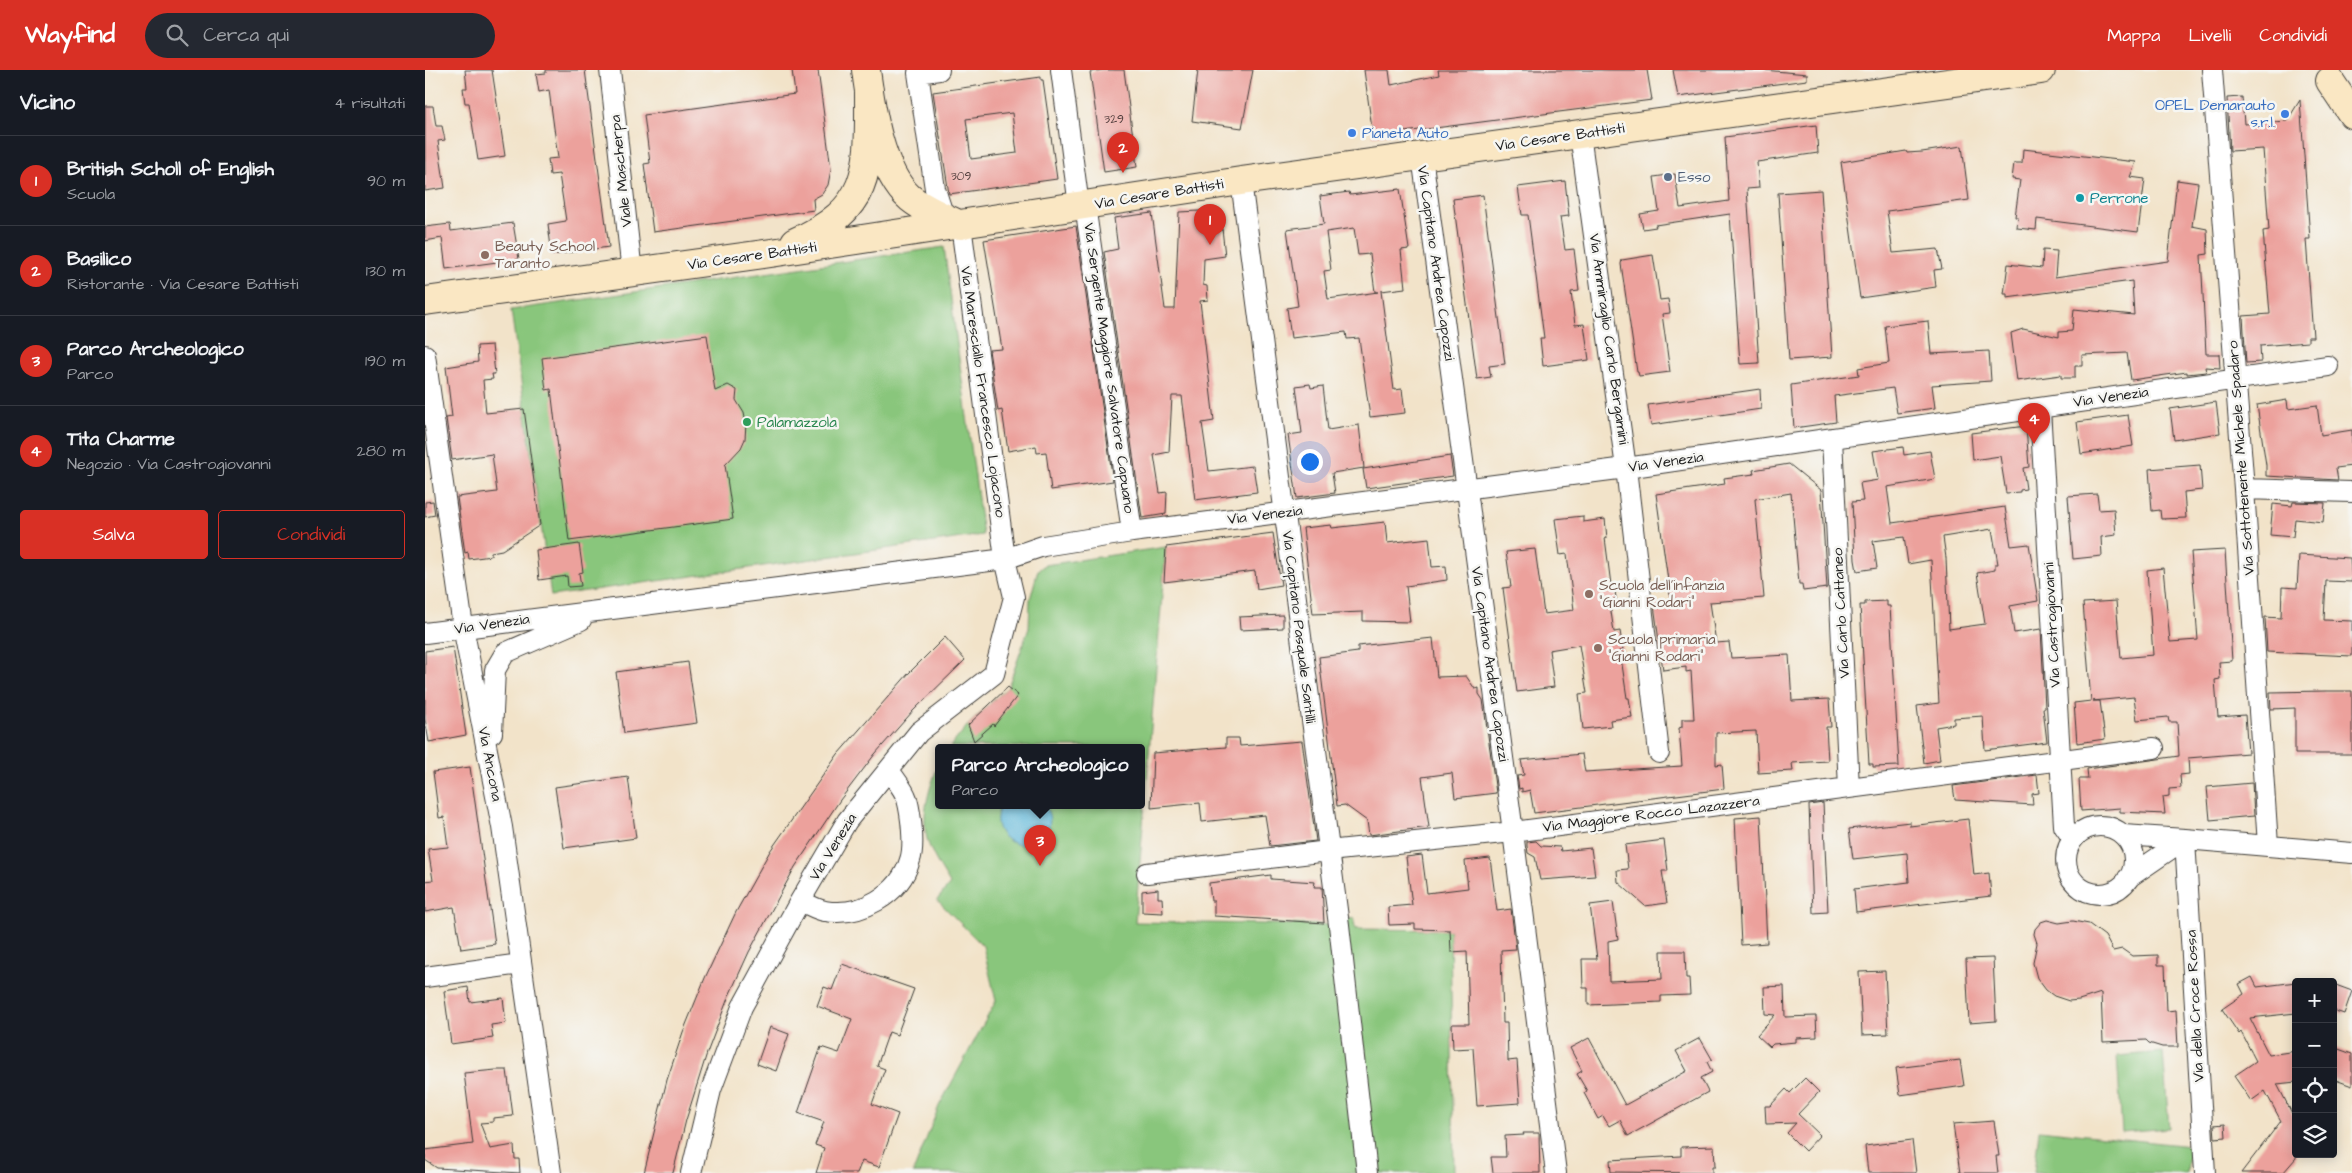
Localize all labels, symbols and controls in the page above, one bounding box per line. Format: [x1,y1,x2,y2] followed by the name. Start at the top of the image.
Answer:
[145,13,495,58] search box
[25,18,115,52] text: Wayfind
[163,21,191,49] icon: search
[203,22,289,49] text: Cerca qui
[2107,23,2161,48] text: Mappa
[2189,23,2231,48] text: Livelli
[2259,23,2327,48] text: Condividi
[20,88,75,117] text: Vicino
[334,92,405,114] text: 4 risultati
[2155,95,2276,133] place label: OPEL Demarauto s.r.l.
[2279,108,2291,120] marker: OPEL Demarauto s.r.l.
[1104,111,1124,128] house number: 329
[605,114,637,228] street label: Viale Mascherpa
[1494,117,1627,156] street label: Via Cesare Battisti
[1362,123,1449,144] place label: Pianeta Auto
[1346,127,1358,139] marker: Pianeta Auto
[1107,132,1139,173] pin: 2
[67,156,274,183] text: British Scholl of English
[1412,164,1460,363] street label: Via Capitano Andrea Capozzi
[1678,167,1711,188] place label: Esso
[951,168,971,185] house number: 309
[35,170,37,192] text: 1
[367,170,405,192] text: 90 m
[1662,171,1674,183] marker: Esso
[1093,173,1226,215] street label: Via Cesare Battisti
[67,183,115,205] text: Scuola
[2090,188,2148,209] place label: Perrone
[2074,192,2086,204] marker: Perrone
[1194,204,1226,245] pin: 1
[1077,221,1140,515] street label: Via Sergente Maggiore Salvatore Capuano
[1583,232,1634,447] street label: Via Ammiraglio Carlo Bergamini
[495,236,595,274] place label: Beauty School Taranto
[686,236,819,275] street label: Via Cesare Battisti
[67,246,131,273] text: Basilico
[479,249,491,261] marker: Beauty School Taranto
[31,260,41,282] text: 2
[366,260,405,282] text: 130 m
[955,265,1011,520] street label: Via Maresciallo Francesco Lojacono
[67,273,298,295] text: Ristorante · Via Cesare Battisti
[67,336,244,363] text: Parco Archeologico
[2222,339,2260,576] street label: Via Sottotenente Michele Spadaro
[32,350,40,372] text: 3
[365,350,405,372] text: 190 m
[67,363,113,385] text: Parco
[2072,381,2150,413] street label: Via Venezia
[2018,403,2050,444] pin: 4
[757,412,837,433] place label: Palamazzola
[741,416,753,428] marker: Palamazzola
[67,426,175,453] text: Tita Charme
[31,440,41,462] text: 4
[357,440,405,462] text: 280 m
[1627,446,1705,478] street label: Via Venezia
[1297,449,1323,475] your location
[67,453,271,475] text: Negozio · Via Castrogiovanni
[1226,500,1304,530] street label: Via Venezia
[20,510,208,559] button: Salva
[218,510,405,559] button: Condividi
[1277,529,1321,725] street label: Via Capitano Pasquale Santilli
[1827,547,1855,679] street label: Via Carlo Cattaneo
[2038,561,2067,688] street label: Via Castrogiovanni
[1466,565,1514,764] street label: Via Capitano Andrea Capozzi
[1599,575,1725,613] place label: Scuola dell'infanzia "Gianni Rodari"
[1583,588,1595,600] marker: Scuola dell'infanzia "Gianni Rodari"
[453,608,531,640] street label: Via Venezia
[1608,629,1716,667] place label: Scuola primaria "Gianni Rodari"
[1592,642,1604,654] marker: Scuola primaria "Gianni Rodari"
[472,725,508,803] street label: Via Ancona
[935,744,1145,809] popup
[952,752,1128,779] text: Parco Archeologico
[952,779,998,801] text: Parco
[1541,790,1761,839] street label: Via Maggiore Rocco Lazazzera
[804,809,862,885] street label: Via Venezia
[1024,825,1056,866] pin: 3
[2181,929,2209,1083] street label: Via della Croce Rossa
[2292,978,2337,1158] map controls
[2292,978,2337,1023] button: +
[2292,1023,2337,1068] button: −
[2292,1068,2337,1113] button: locate
[2292,1113,2337,1158] button: layers

